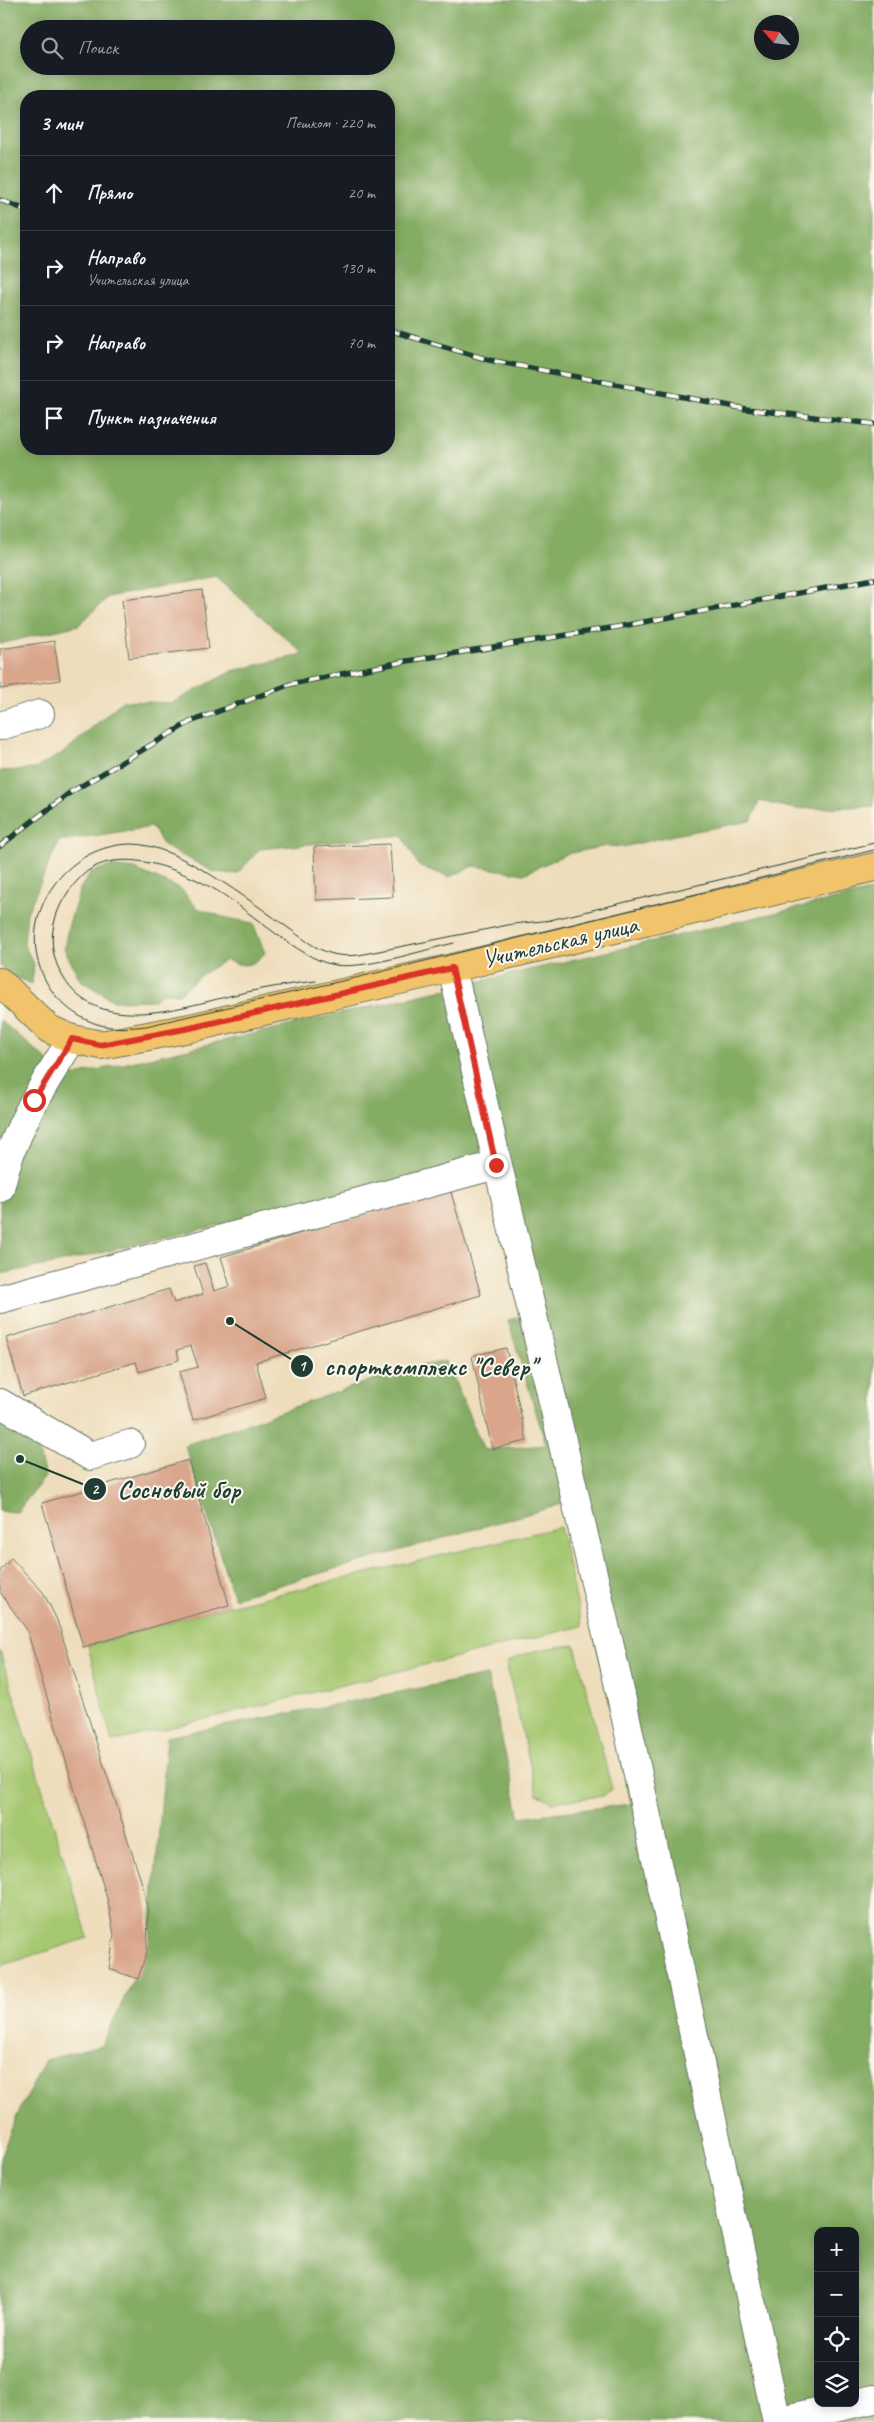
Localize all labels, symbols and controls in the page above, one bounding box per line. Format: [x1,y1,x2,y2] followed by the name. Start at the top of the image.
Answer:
[754,15,799,60] north arrow
[20,20,395,75] search box
[38,34,66,62] icon: search
[78,36,118,60] text: Поиск
[40,110,83,136] text: 3 мин
[286,113,375,133] text: Пешком · 220 m
[40,179,68,207] icon: ahead
[87,181,132,205] text: Прямо
[348,183,375,203] text: 20 m
[87,246,145,270] text: Направо
[40,254,68,282] icon: right
[341,258,375,278] text: 130 m
[87,270,189,290] text: Учительская улица
[40,329,68,357] icon: right
[87,331,145,355] text: Направо
[348,333,375,353] text: 70 m
[40,404,68,432] icon: arrive
[87,406,216,430] text: Пункт назначения
[479,908,643,975] street label: Учительская улица
[23,1089,46,1112] route start
[485,1154,508,1177] route end
[290,1345,546,1386] callout: спорткомплекс "Север"
[324,1350,541,1383] text: спорткомплекс "Север"
[299,1357,308,1376] text: 1
[83,1468,251,1509] callout: Сосновый бор
[117,1473,243,1506] text: Сосновый бор
[92,1480,100,1499] text: 2
[814,2227,859,2407] map controls
[814,2227,859,2272] button: +
[814,2272,859,2317] button: −
[814,2317,859,2362] button: locate
[814,2362,859,2407] button: layers

